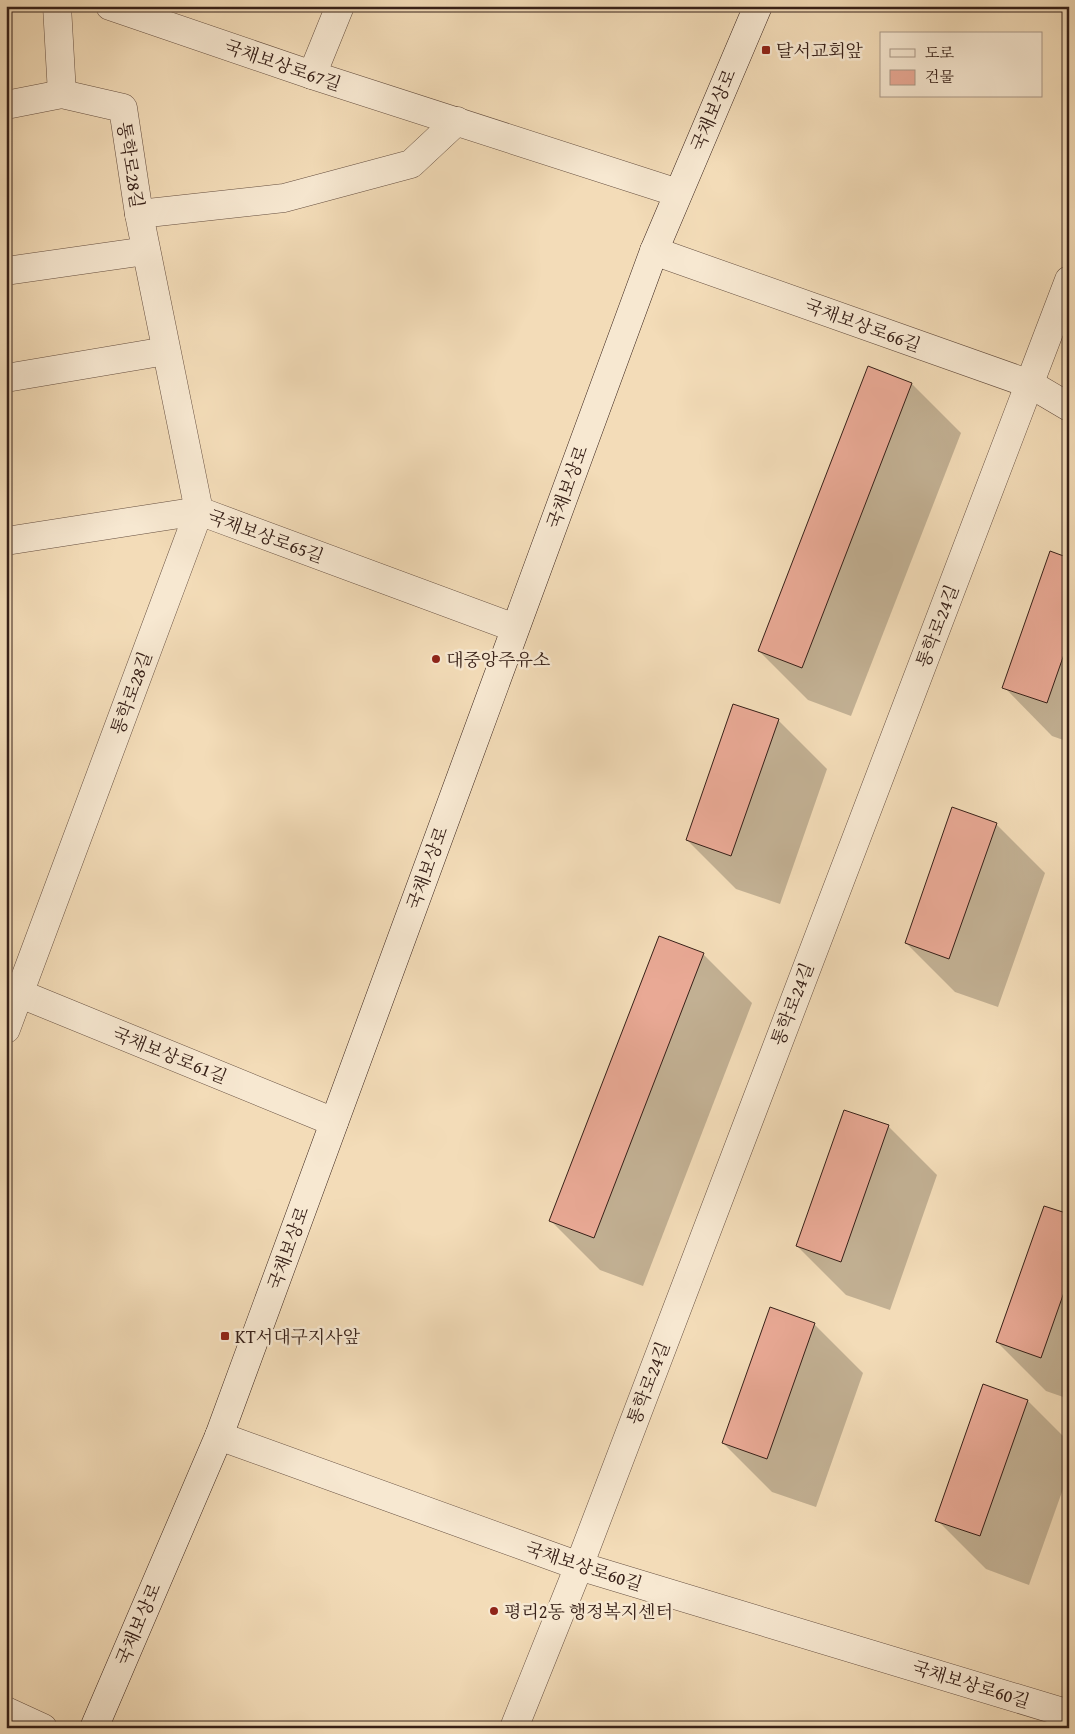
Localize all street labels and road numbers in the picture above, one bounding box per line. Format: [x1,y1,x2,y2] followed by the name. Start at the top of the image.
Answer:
[221,32,345,98] street label: 국채보상로67길
[684,65,742,155] street label: 국채보상로
[111,120,151,210] street label: 통학로28길
[801,292,925,358] street label: 국채보상로66길
[539,442,595,532] street label: 국채보상로
[204,503,328,569] street label: 국채보상로65길
[909,581,965,671] street label: 통학로24길
[103,648,159,738] street label: 통학로28길
[399,823,455,913] street label: 국채보상로
[764,959,820,1049] street label: 통학로24길
[109,1020,231,1090] street label: 국채보상로61길
[260,1203,316,1293] street label: 국채보상로
[620,1338,676,1428] street label: 통학로24길
[522,1534,646,1598] street label: 국채보상로60길
[109,1579,167,1669] street label: 국채보상로
[909,1653,1033,1715] street label: 국채보상로60길

